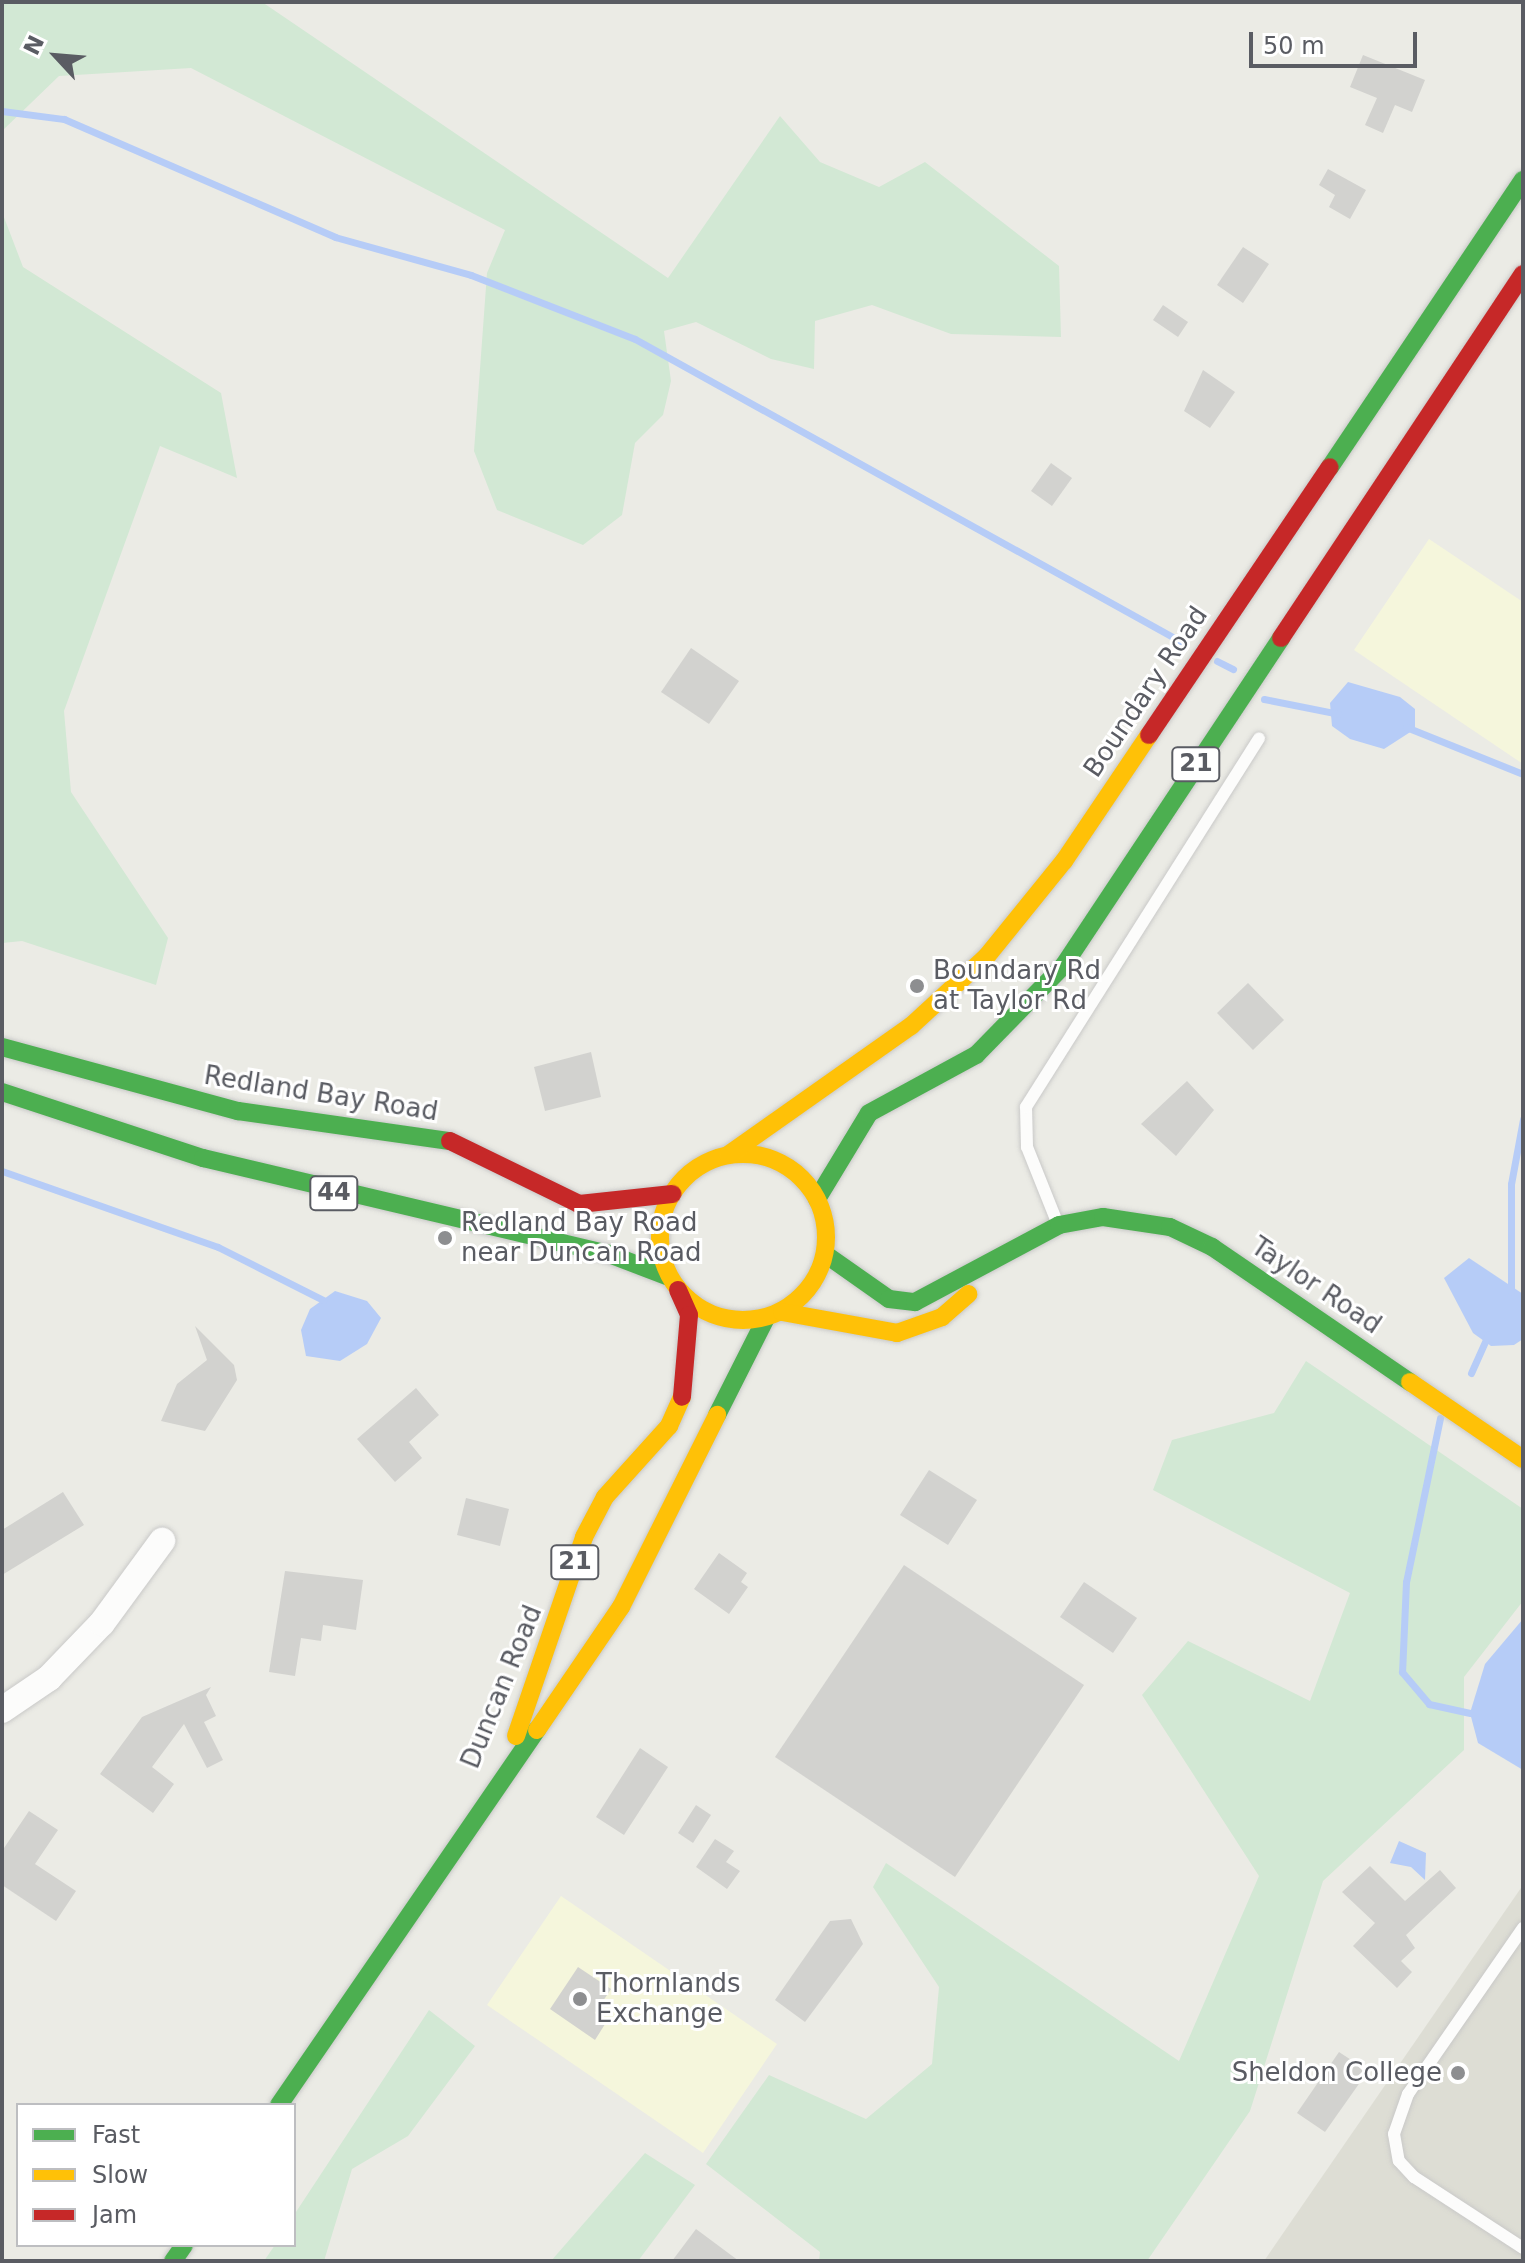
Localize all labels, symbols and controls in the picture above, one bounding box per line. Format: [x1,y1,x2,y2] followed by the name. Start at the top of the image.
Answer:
[16,16,96,96] north arrow
[1253,16,1421,66] scale bar
[19,32,49,59] text: N
[1263,32,1325,60] text: 50 m
[1078,601,1214,783] street label: Boundary Road
[1170,744,1222,784] road number: 21
[933,955,1101,1016] place label: Boundary Rd at Taylor Rd
[908,977,926,995] marker: Boundary Rd at Taylor Rd
[202,1060,440,1128] street label: Redland Bay Road
[308,1173,360,1213] road number: 44
[461,1207,702,1268] place label: Redland Bay Road near Duncan Road
[436,1229,454,1247] marker: Redland Bay Road near Duncan Road
[1245,1231,1387,1341] street label: Taylor Road
[549,1542,601,1582] road number: 21
[455,1601,549,1773] street label: Duncan Road
[596,1968,741,2030] place label: Thornlands Exchange
[571,1990,589,2008] marker: Thornlands Exchange
[1232,2057,1442,2089] place label: Sheldon College
[1449,2064,1467,2082] marker: Sheldon College
[16,2103,296,2247] legend
[92,2121,140,2149] text: Fast
[92,2161,148,2189] text: Slow
[92,2201,137,2229] text: Jam

